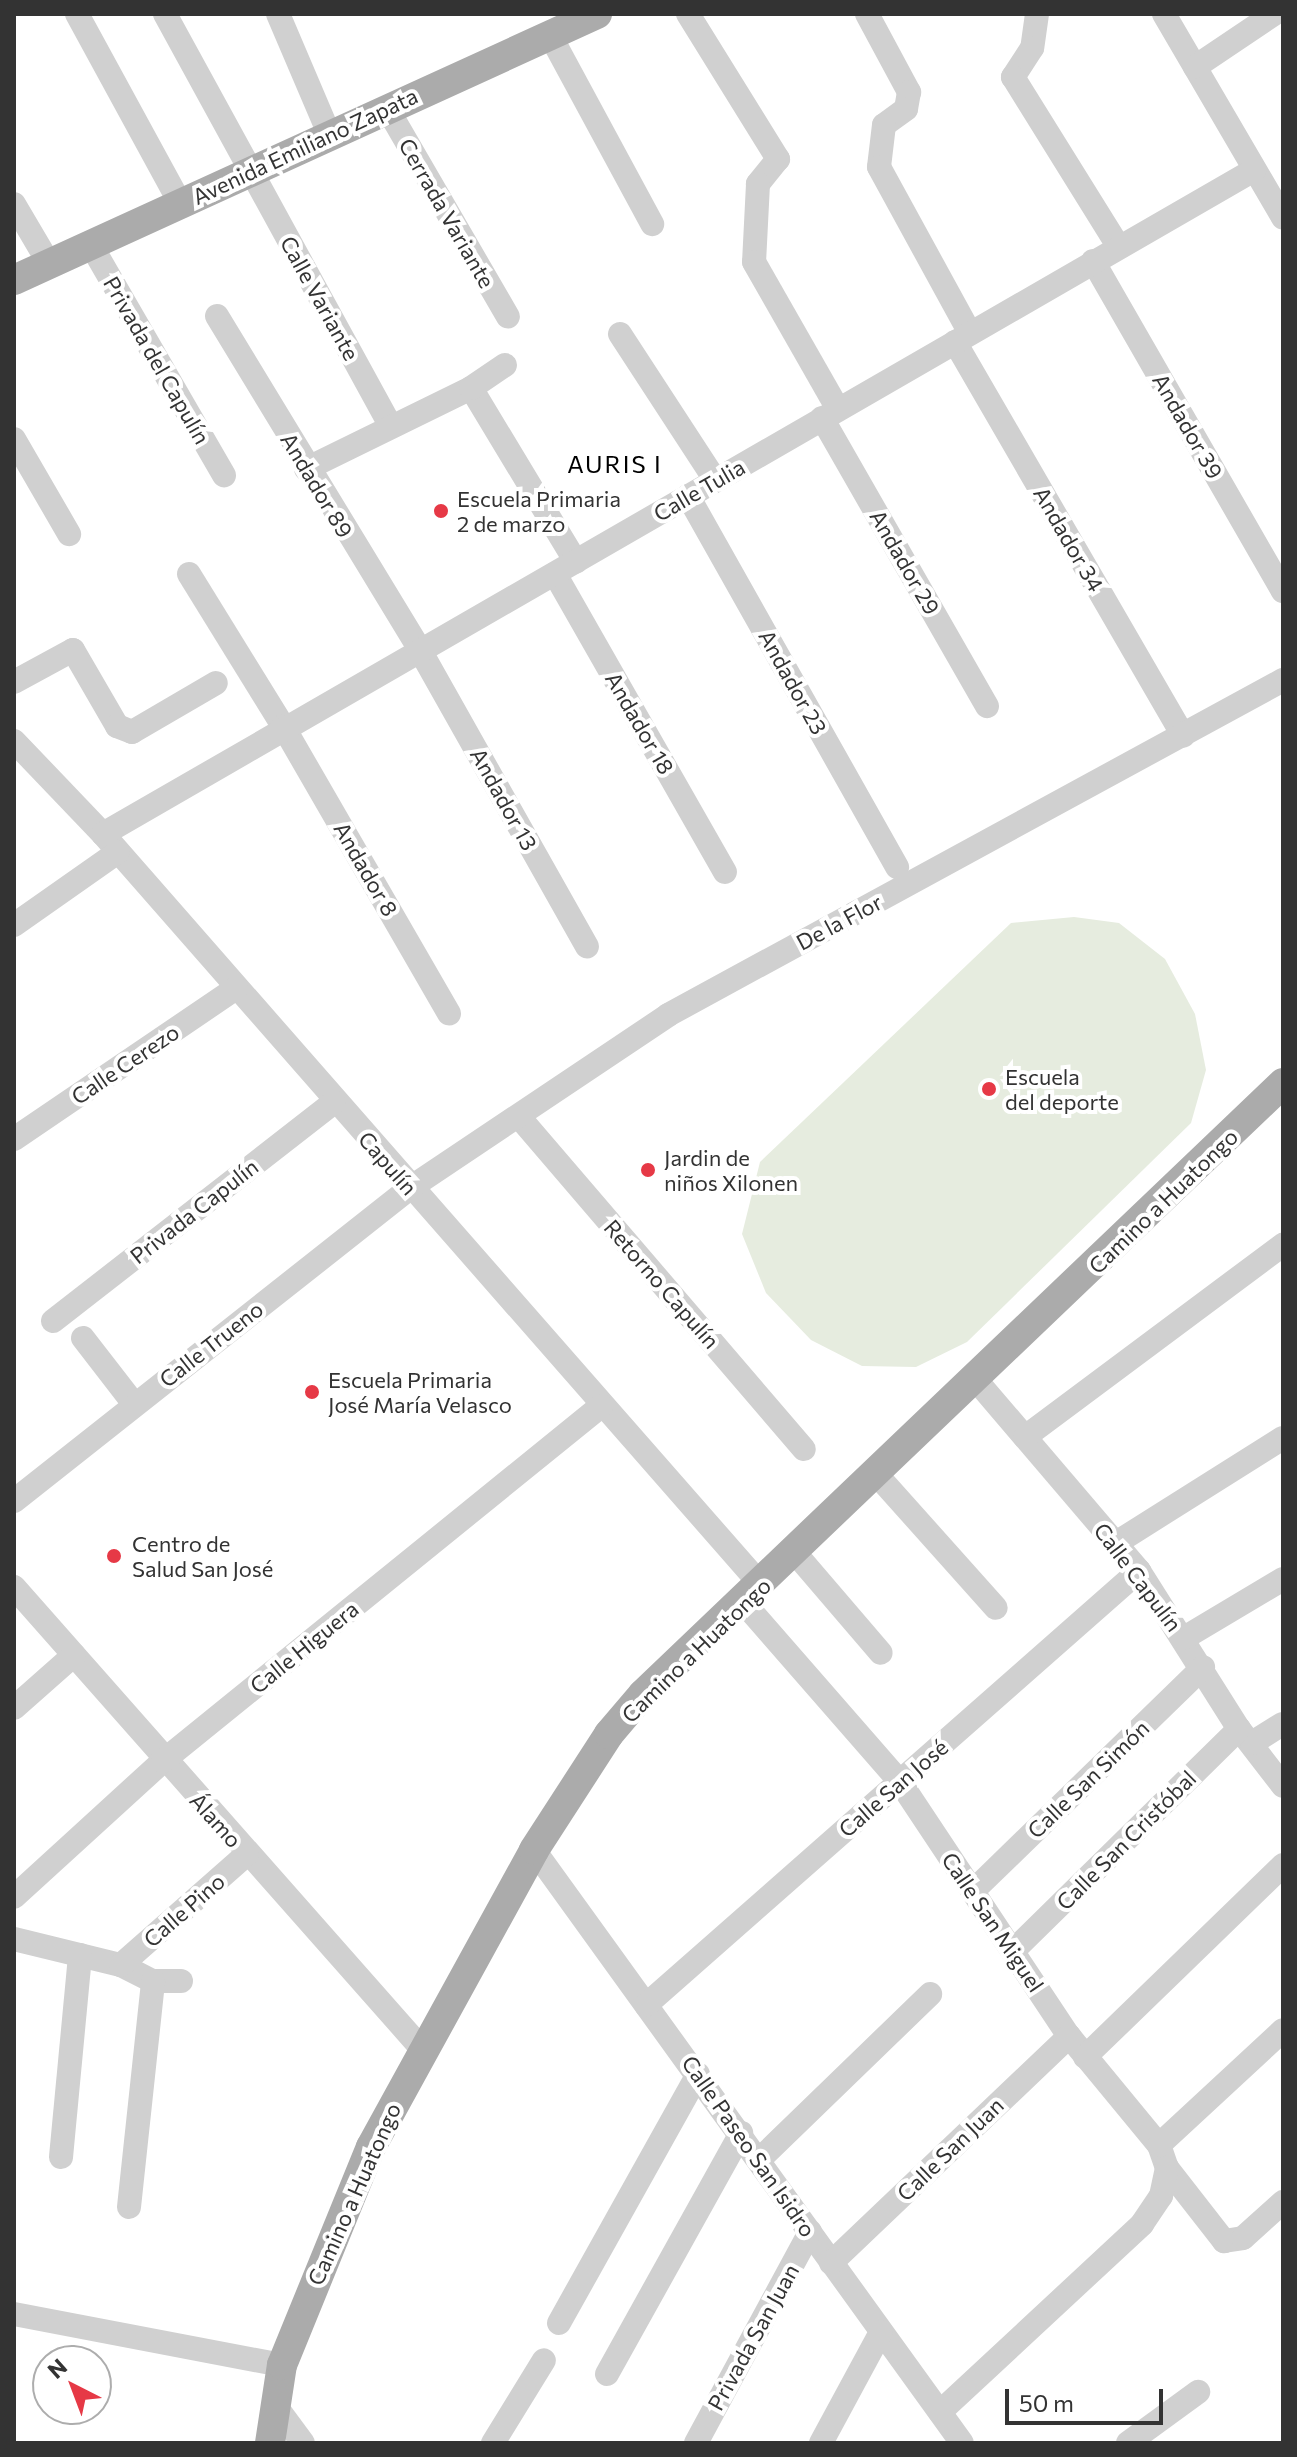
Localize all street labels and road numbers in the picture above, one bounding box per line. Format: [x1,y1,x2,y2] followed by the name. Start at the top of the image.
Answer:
[188,82,422,210] street label: Avenida Emiliano Zapata
[393,133,501,293] street label: Cerrada Variante
[275,231,365,365] street label: Calle Variante
[98,272,216,448] street label: Privada del Capulín
[1147,369,1229,483] street label: Andador 39
[275,428,359,542] street label: Andador 89
[649,453,749,527] street label: Calle Tulia
[1028,482,1110,596] street label: Andador 34
[864,505,946,619] street label: Andador 29
[753,625,833,739] street label: Andador 23
[600,667,680,779] street label: Andador 18
[465,743,543,855] street label: Andador 13
[329,817,403,921] street label: Andador 8
[792,888,886,956] street label: De la Flor
[66,1018,184,1110] street label: Calle Cerezo
[1083,1123,1243,1279] street label: Camino a Huatongo
[353,1126,423,1200] street label: Capulín
[125,1153,263,1269] street label: Privada Capulín
[599,1214,725,1354] street label: Retorno Capulín
[154,1295,268,1393] street label: Calle Trueno
[1089,1517,1187,1637] street label: Calle Capulín
[616,1572,776,1728] street label: Camino a Huatongo
[245,1595,363,1699] street label: Calle Higuera
[1022,1715,1154,1843] street label: Calle San Simón
[833,1734,953,1842] street label: Calle San José
[1051,1765,1201,1915] street label: Calle San Cristóbal
[185,1787,247,1853] street label: Álamo
[937,1847,1049,1997] street label: Calle San Miguel
[138,1868,230,1952] street label: Calle Pino
[676,2050,822,2242] street label: Calle Paseo San Isidro
[891,2092,1009,2206] street label: Calle San Juan
[302,2099,406,2289] street label: Camino a Huatongo
[702,2259,804,2415] street label: Privada San Juan

